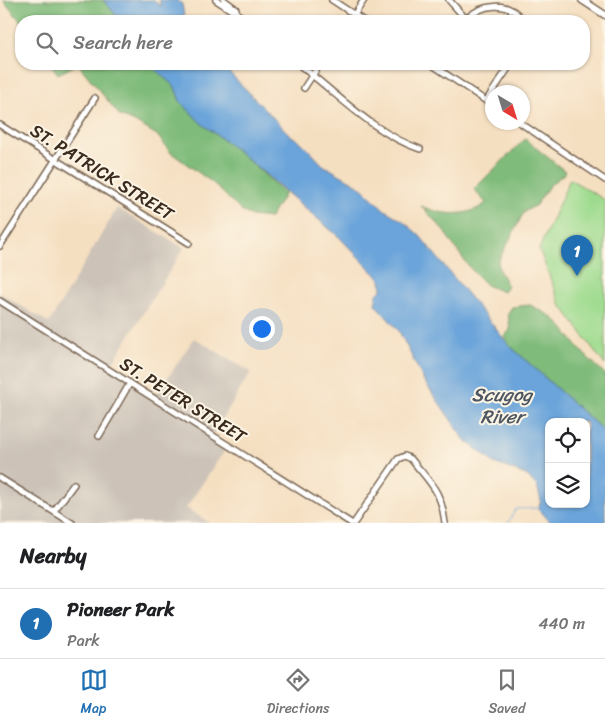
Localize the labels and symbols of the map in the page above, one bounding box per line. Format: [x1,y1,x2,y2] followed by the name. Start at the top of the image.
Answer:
[485,85,530,130] north arrow
[24,115,182,230] street label: ST. PATRICK STREET
[561,235,593,276] pin: 1
[249,316,275,342] your location
[113,348,254,452] street label: ST. PETER STREET
[472,378,534,433] water label: Scugog River

